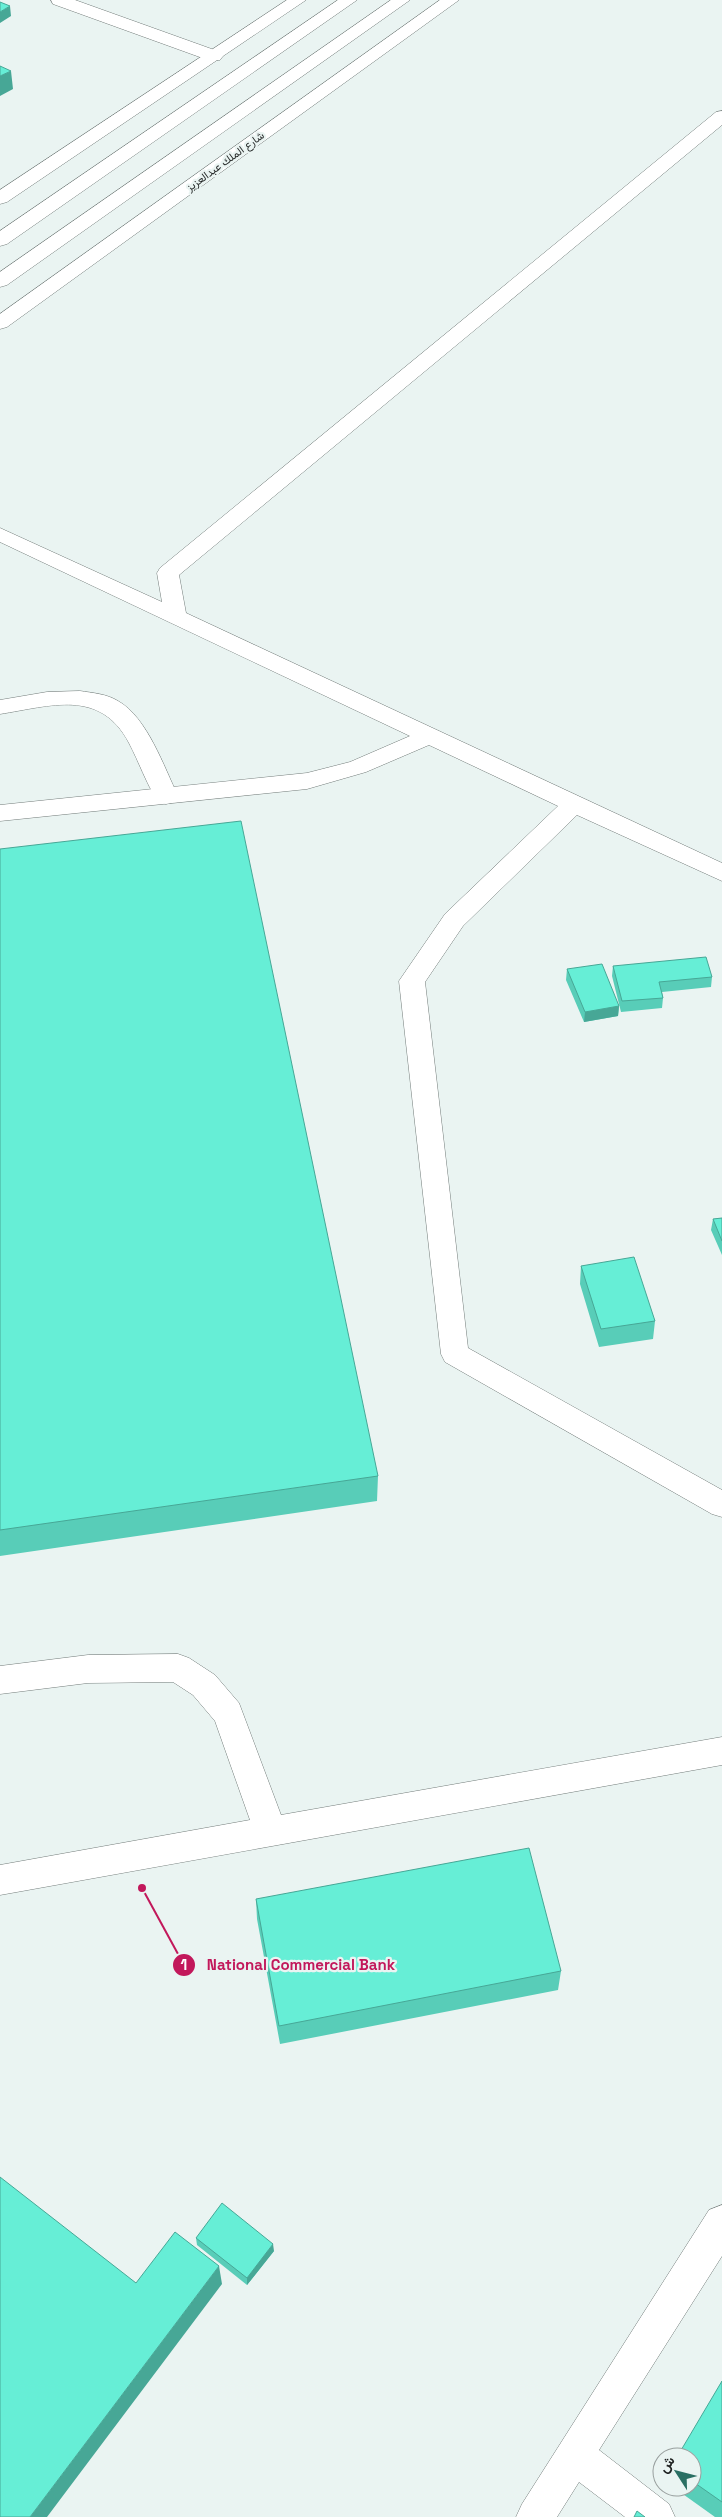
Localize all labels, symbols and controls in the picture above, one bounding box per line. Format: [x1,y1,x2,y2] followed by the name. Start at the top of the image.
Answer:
[182,128,268,195] street label: شارع الملك عبدالعزيز
[171,1950,405,1980] callout: National Commercial Bank
[181,1955,187,1974] text: 1
[207,1955,396,1974] text: National Commercial Bank
[652,2447,702,2497] north arrow
[654,2452,679,2476] text: ش

